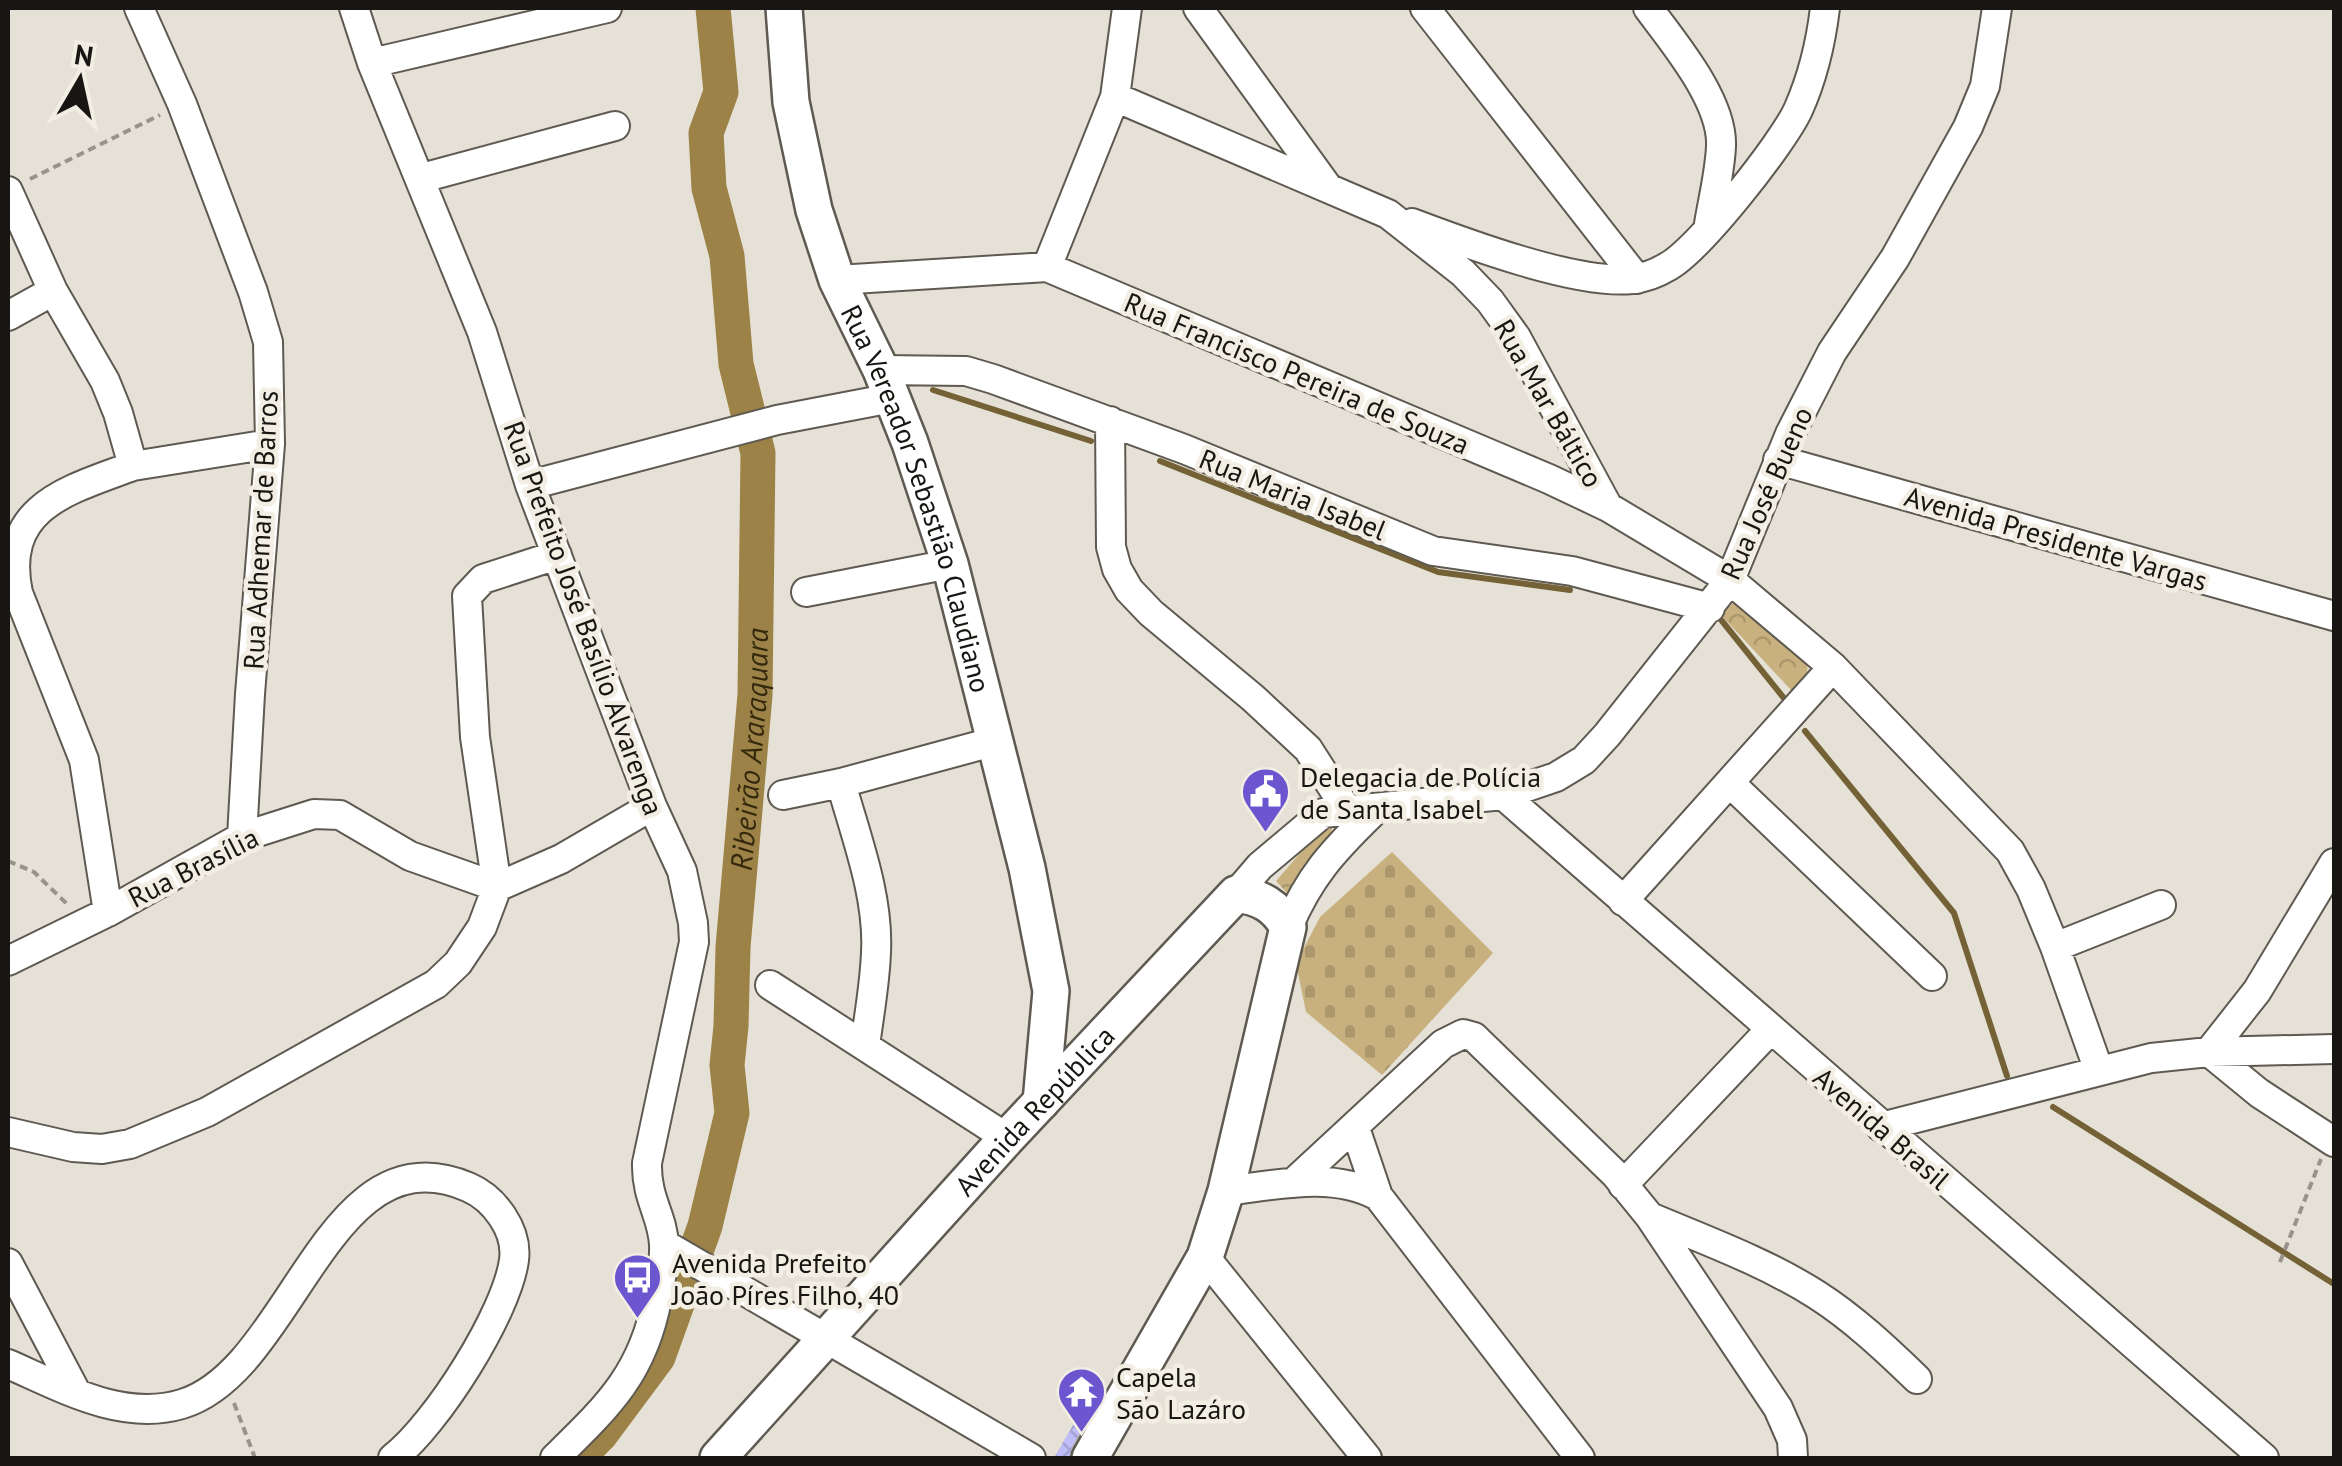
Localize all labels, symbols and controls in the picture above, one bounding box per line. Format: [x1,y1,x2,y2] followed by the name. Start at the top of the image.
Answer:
[30,30,130,130] north arrow
[72,35,96,75] text: N
[1119,283,1475,463] street label: Rua Francisco Pereira de Souza
[833,298,1000,696] street label: Rua Vereador Sebastião Claudiano
[1486,312,1612,494] street label: Rua Mar Báltico
[234,390,286,670] street label: Rua Adhemar de Barros
[1711,401,1821,585] street label: Rua José Bueno
[495,416,673,820] street label: Rua Prefeito José Basílio Alvarenga
[1194,440,1392,548] street label: Rua Maria Isabel
[1900,477,2212,599] street label: Avenida Presidente Vargas
[720,627,775,872] water label: Ribeirão Araraquara
[1300,758,1541,827] place label: Delegacia de Polícia de Santa Isabel
[1239,766,1291,834] public building icon: Delegacia de Polícia de Santa Isabel
[122,818,264,916] street label: Rua Brasília
[946,1017,1122,1203] street label: Avenida República
[1806,1059,1958,1197] street label: Avenida Brasil
[671,1244,899,1313] place label: Avenida Prefeito João Píres Filho, 40
[611,1252,663,1320] bus stop icon: Avenida Prefeito João Píres Filho, 40
[1116,1358,1246,1427] place label: Capela São Lazáro
[1055,1366,1107,1434] temple icon: Capela São Lazáro

